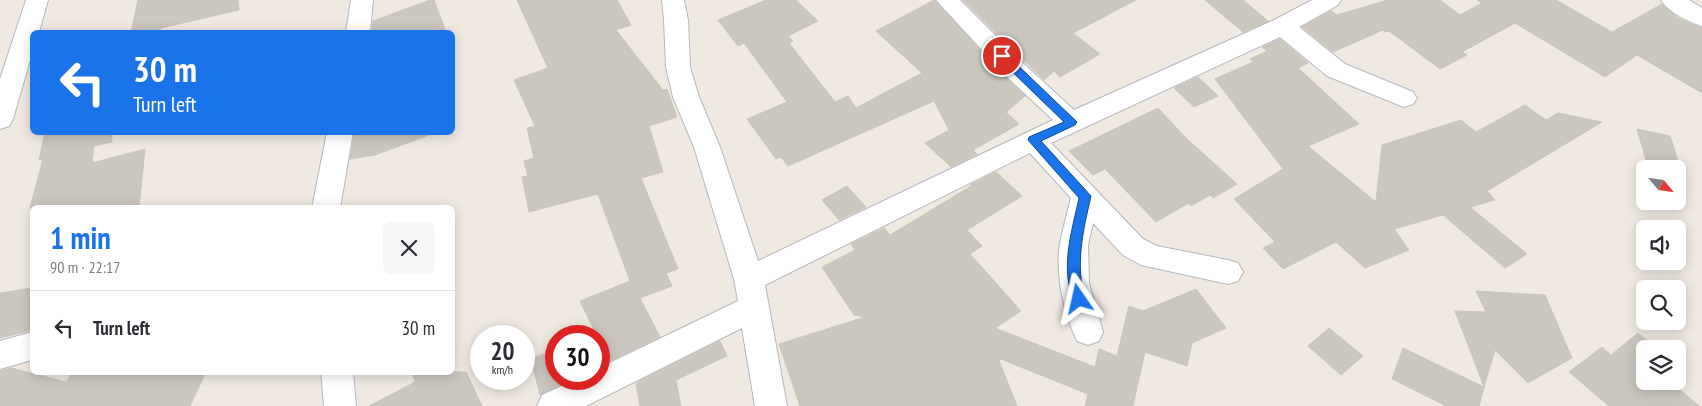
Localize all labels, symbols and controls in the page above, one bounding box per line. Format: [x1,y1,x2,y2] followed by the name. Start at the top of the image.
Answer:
[981,35,1023,77] pin
[988,42,1016,70] icon: arrive
[133,46,197,92] text: 30 m
[50,50,115,115] icon: left
[133,90,197,118] text: Turn left
[1636,160,1686,210] north arrow
[1636,160,1686,390] map controls
[50,218,111,257] text: 1 min
[1636,220,1686,270] button: sound
[383,222,435,274] button: close
[50,257,121,277] text: 90 m · 22:17
[1052,272,1104,324] position arrow
[1636,280,1686,330] button: search
[50,314,78,342] icon: left
[93,316,150,340] text: Turn left
[402,316,435,340] text: 30 m
[545,325,610,390] speed limit sign: 30
[491,335,514,367] text: 20
[1636,340,1686,390] button: layers
[492,362,513,377] text: km/h

